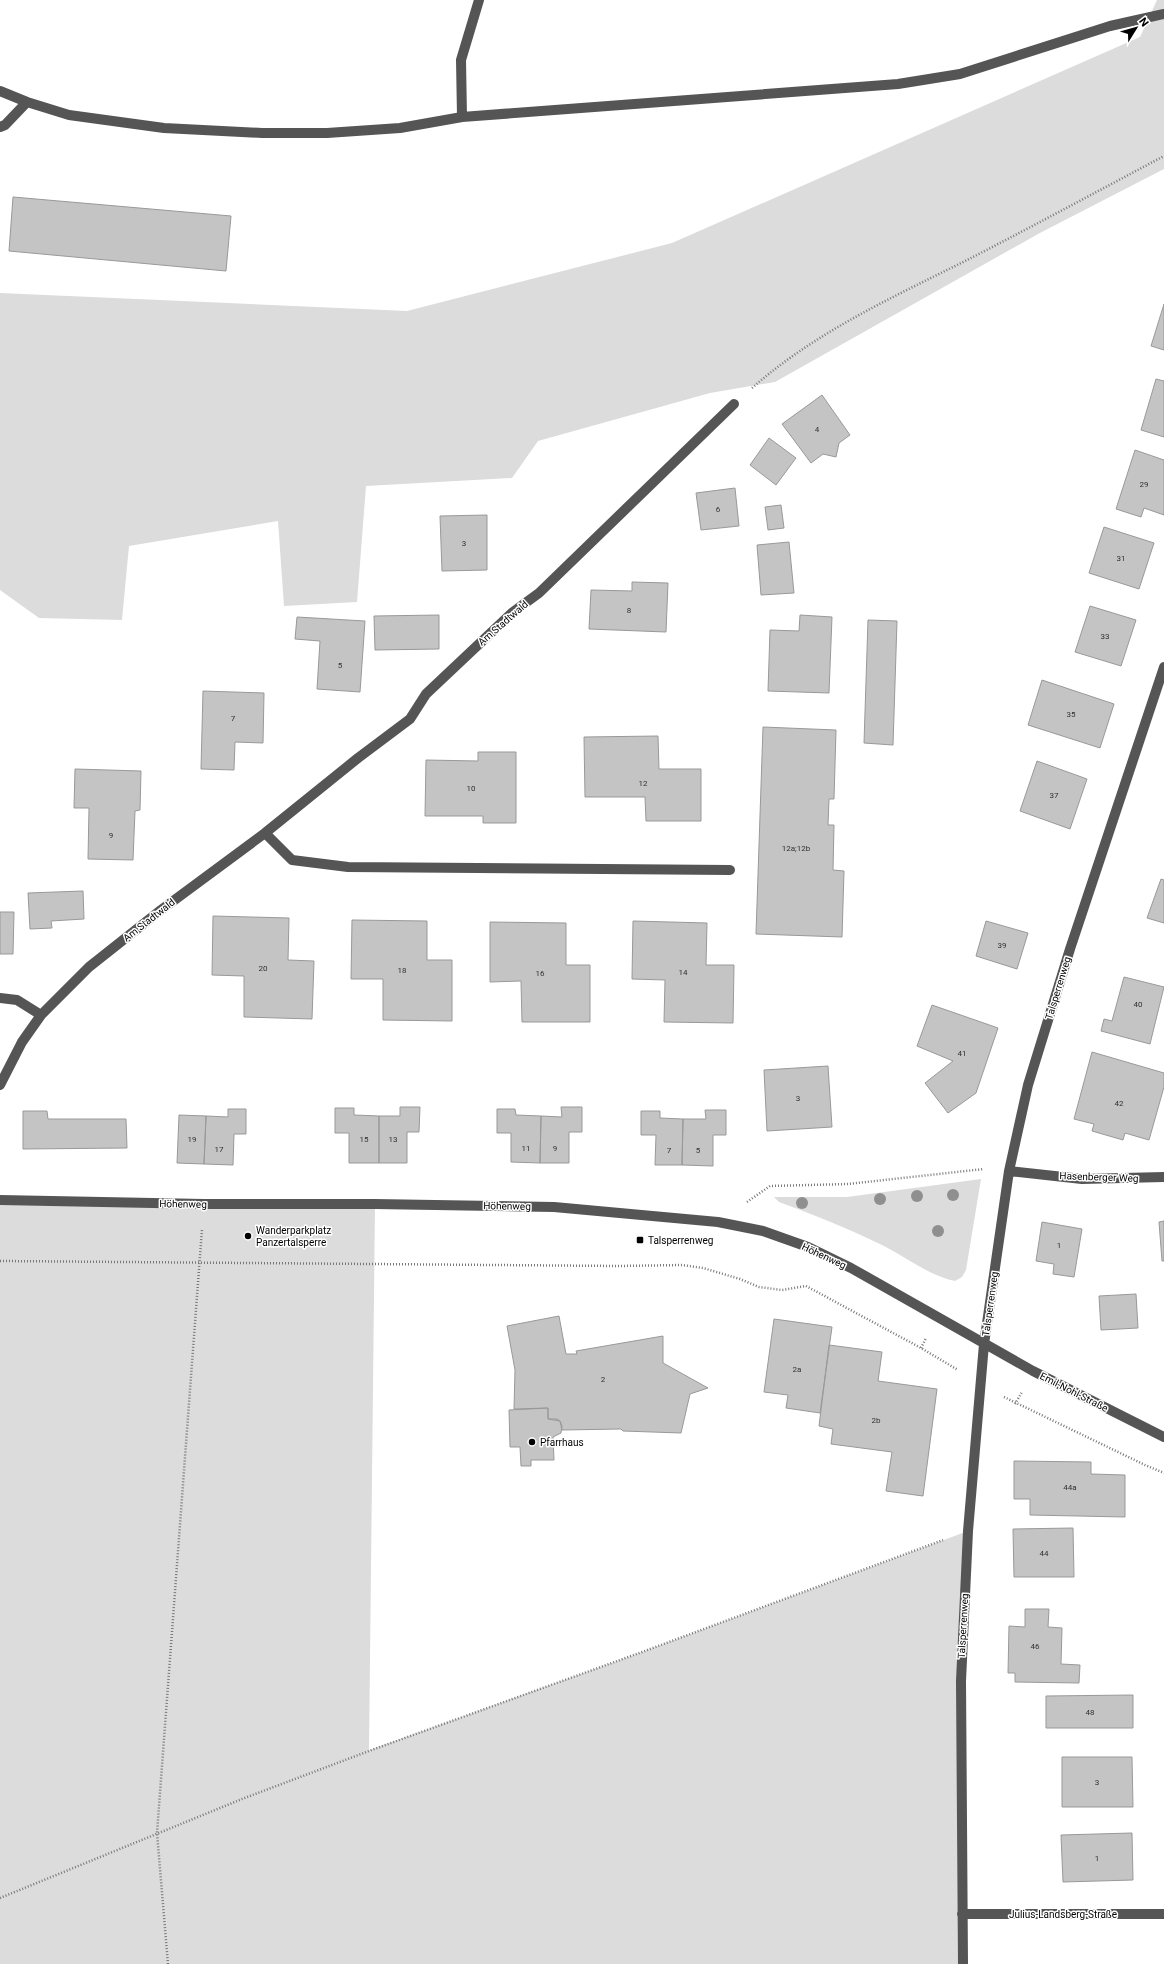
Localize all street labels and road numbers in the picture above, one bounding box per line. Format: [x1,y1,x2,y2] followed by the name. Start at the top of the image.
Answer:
[476,598,530,648] street label: Am Stadtwald
[121,896,177,944] street label: Am Stadtwald
[1043,955,1073,1021] street label: Talsperrenweg
[1059,1170,1139,1184] street label: Hasenberger Weg
[159,1198,207,1210] street label: Höhenweg
[483,1200,531,1212] street label: Höhenweg
[800,1241,848,1271] street label: Höhenweg
[980,1271,1000,1337] street label: Talsperrenweg
[1038,1370,1110,1414] street label: Emil-Nohl-Straße
[956,1593,970,1659] street label: Talsperrenweg
[1009,1909,1117,1920] street label: Julius-Landsberg-Straße

